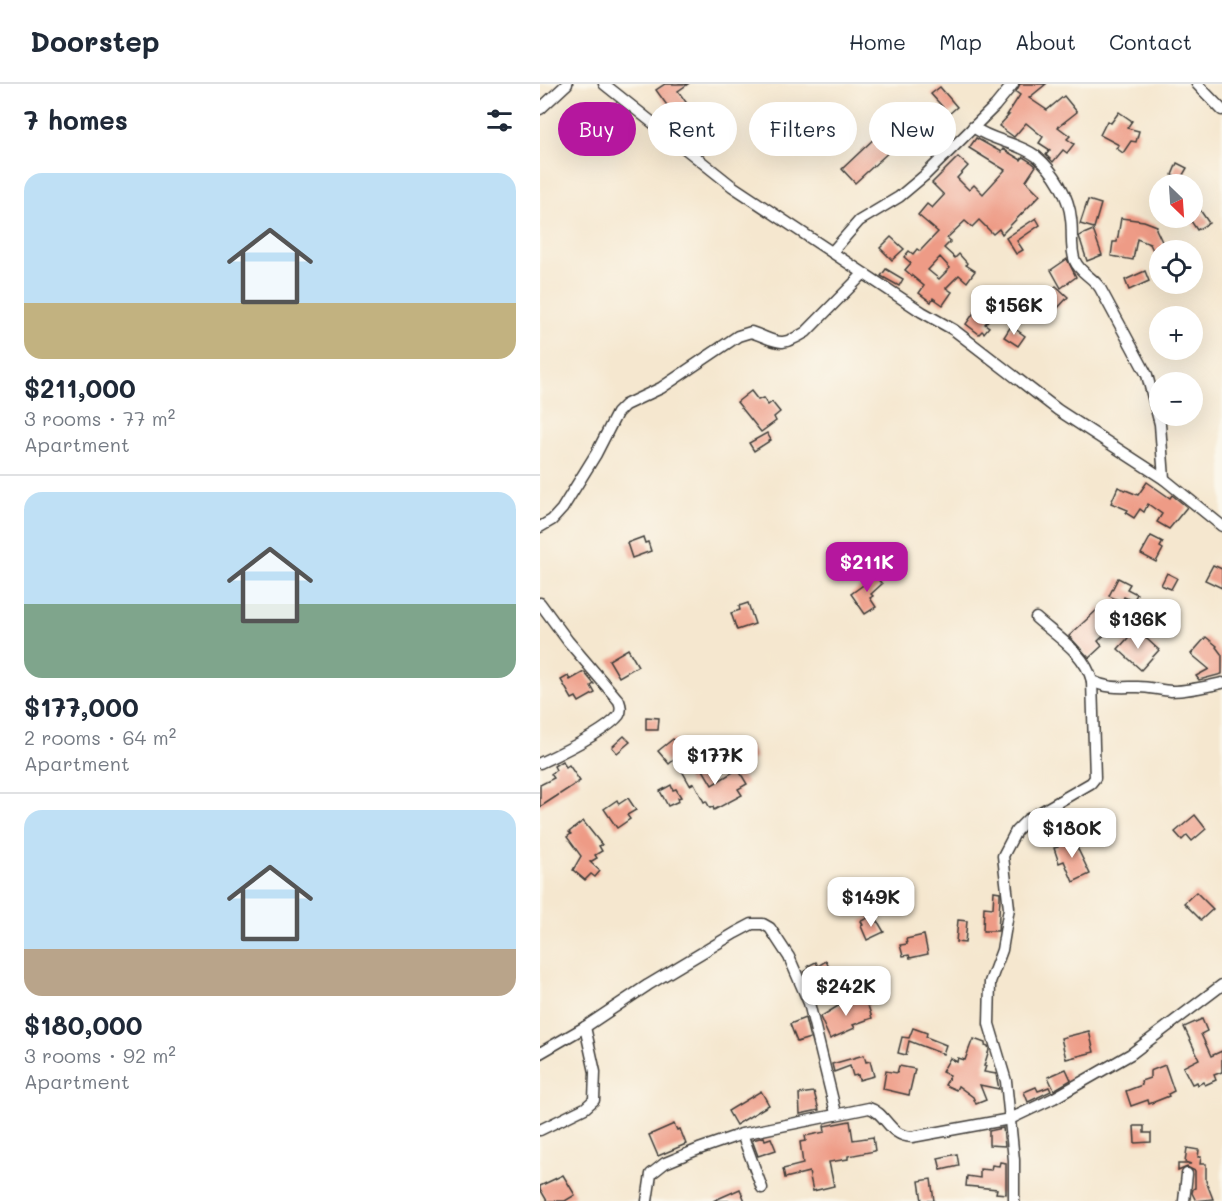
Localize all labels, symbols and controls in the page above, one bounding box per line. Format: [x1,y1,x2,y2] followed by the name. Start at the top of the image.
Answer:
[30,23,160,59] text: Doorstep
[849,28,906,55] text: Home
[939,28,982,55] text: Map
[1015,28,1076,55] text: About
[1109,28,1192,55] text: Contact
[558,102,636,156] chip: Buy
[648,102,737,156] chip: Rent
[749,102,857,156] chip: Filters
[869,102,956,156] chip: New
[24,103,128,137] text: 7 homes
[483,104,516,137] icon: filters
[1149,174,1203,228] north arrow
[1149,174,1203,426] map controls
[216,212,324,320] icon: home
[1149,240,1203,294] button: locate
[972,285,1056,336] pin: $156K
[985,291,1043,317] text: $156K
[1149,306,1203,360] button: +
[24,371,136,405] text: $211,000
[1149,372,1203,426] button: −
[24,405,175,431] text: 3 rooms · 77 m²
[24,431,130,457] text: Apartment
[216,531,324,639] icon: home
[825,542,909,593] pin: $211K
[840,548,894,574] text: $211K
[1096,599,1180,650] pin: $136K
[1109,605,1167,631] text: $136K
[24,690,139,724] text: $177,000
[24,724,176,750] text: 2 rooms · 64 m²
[673,735,757,786] pin: $177K
[687,741,743,767] text: $177K
[24,750,130,776] text: Apartment
[1030,808,1114,859] pin: $180K
[1042,814,1102,840] text: $180K
[216,849,324,957] icon: home
[829,877,913,928] pin: $149K
[841,883,901,909] text: $149K
[804,966,888,1017] pin: $242K
[816,972,876,998] text: $242K
[24,1008,143,1042] text: $180,000
[24,1042,176,1068] text: 3 rooms · 92 m²
[24,1068,130,1094] text: Apartment

